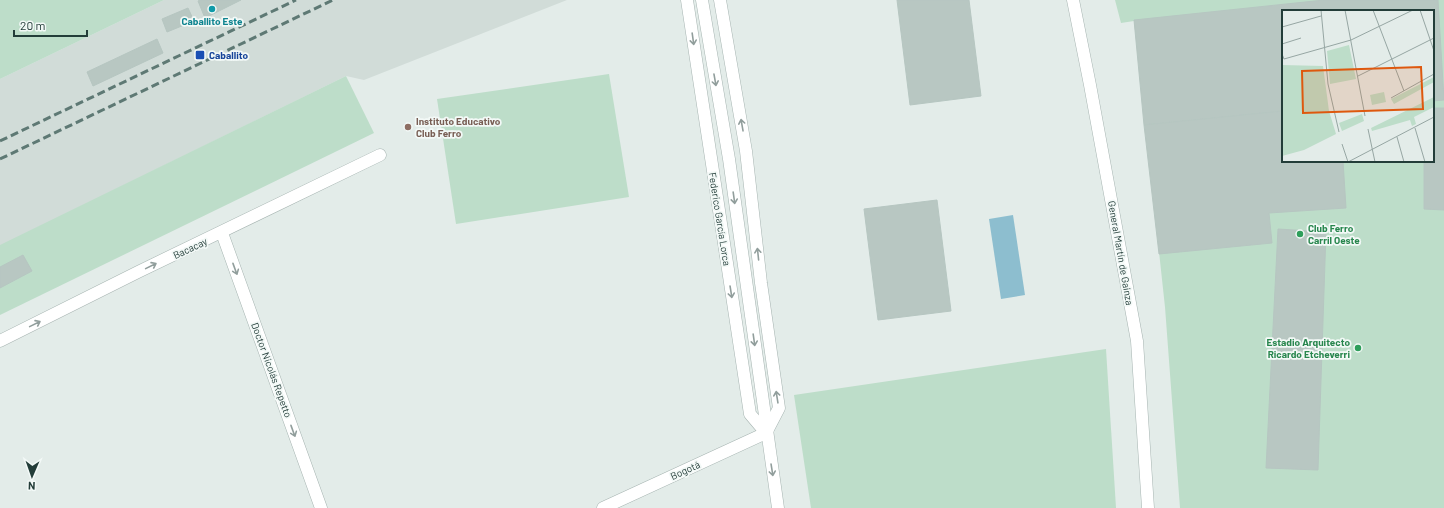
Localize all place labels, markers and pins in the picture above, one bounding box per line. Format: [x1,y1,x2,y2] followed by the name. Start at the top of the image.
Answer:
[207,4,217,14] marker: Caballito Este
[181,15,243,27] place label: Caballito Este
[194,49,206,61] marker: Caballito
[209,49,248,61] place label: Caballito
[416,115,501,139] place label: Instituto Educativo Club Ferro
[403,122,413,132] marker: Instituto Educativo Club Ferro
[1308,222,1360,246] place label: Club Ferro Carril Oeste
[1295,229,1305,239] marker: Club Ferro Carril Oeste
[1266,336,1350,360] place label: Estadio Arquitecto Ricardo Etcheverri
[1353,343,1363,353] marker: Estadio Arquitecto Ricardo Etcheverri

